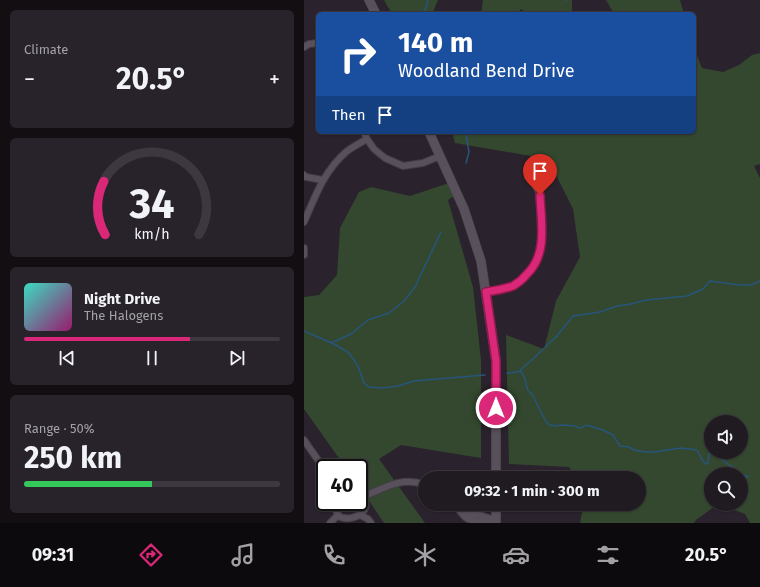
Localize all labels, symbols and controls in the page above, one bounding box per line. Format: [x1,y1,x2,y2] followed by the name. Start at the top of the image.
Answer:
[398,26,474,59] text: 140 m
[332,28,384,80] icon: right
[24,42,68,57] text: Climate
[398,60,575,82] text: Woodland Bend Drive
[116,61,188,97] text: 20.5°
[24,66,35,93] text: −
[269,66,280,93] text: +
[374,104,396,126] icon: arrive
[332,106,366,124] text: Then
[523,154,557,195] pin
[529,160,551,182] icon: arrive
[128,179,175,229] text: 34
[134,226,170,243] text: km/h
[84,290,160,308] text: Night Drive
[84,308,163,323] text: The Halogens
[56,347,78,369] icon: previous
[141,347,163,369] icon: pause
[226,347,248,369] icon: next
[475,387,517,429] position arrow
[704,415,748,511] map controls
[704,415,748,459] button: sound
[24,421,95,436] text: Range · 50%
[24,440,122,476] text: 250 km
[316,459,368,511] speed limit sign: 40
[704,467,748,511] button: search
[464,482,600,500] text: 09:32 · 1 min · 300 m
[137,541,165,569] icon: directions
[229,541,257,569] icon: music
[320,541,348,569] icon: phone
[411,541,439,569] icon: climate
[502,541,530,569] icon: car
[594,541,622,569] icon: filters
[32,544,74,566] text: 09:31
[685,544,728,566] text: 20.5°

